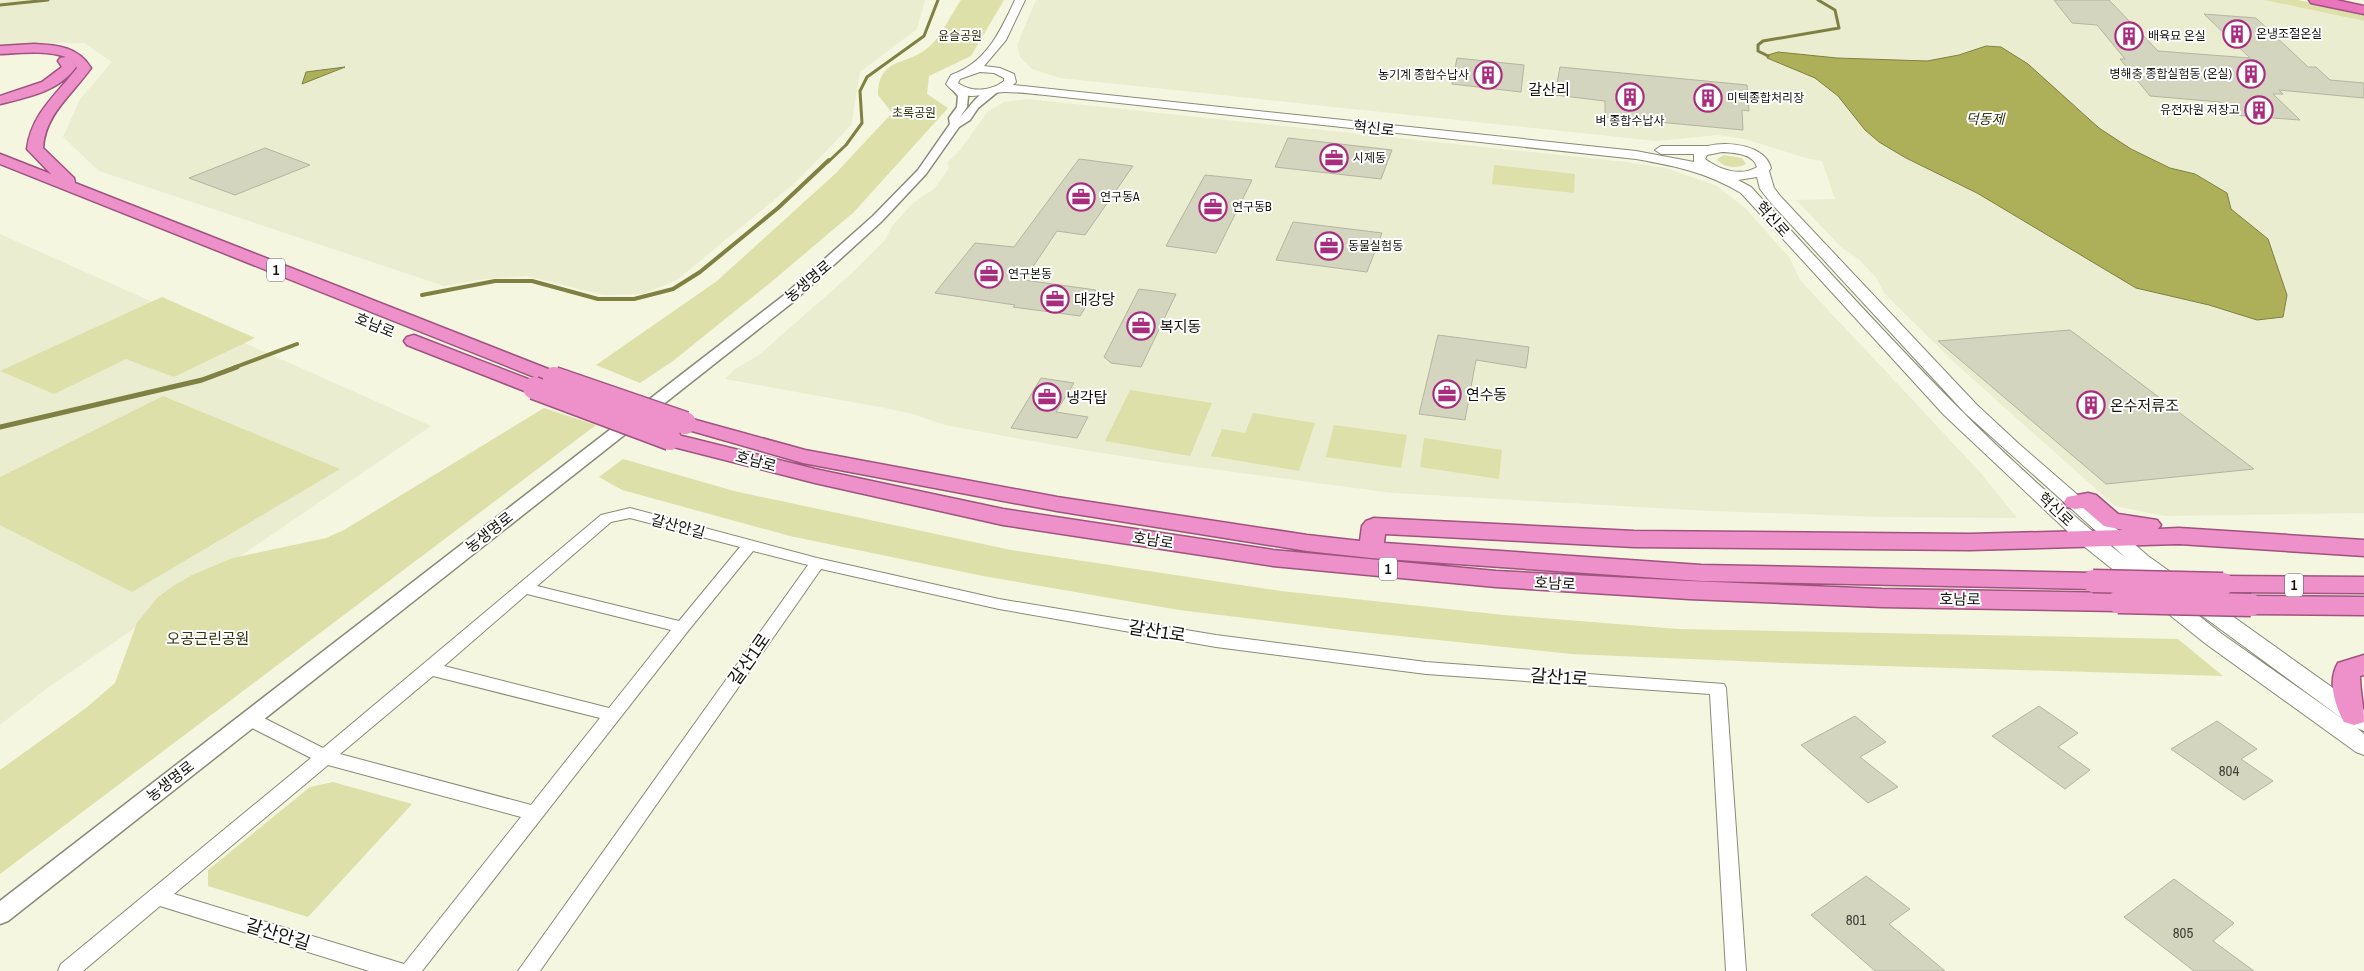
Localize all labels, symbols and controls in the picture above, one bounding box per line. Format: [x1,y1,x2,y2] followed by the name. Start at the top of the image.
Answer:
[2222,19,2252,49] building icon: 온냉조절온실
[2114,21,2144,51] building icon: 배육묘 온실
[2256,26,2322,42] place label: 온냉조절온실
[938,28,982,44] park label: 윤슬공원
[2148,28,2206,44] place label: 배육묘 온실
[2236,59,2266,89] building icon: 병해충 종합실험동 (온실)
[1473,60,1503,90] building icon: 농기계 종합수납사
[2110,66,2232,82] place label: 병해충 종합실험동 (온실)
[1378,67,1469,83] place label: 농기계 종합수납사
[1528,79,1570,100] district label: 갈산리
[1615,82,1645,112] building icon: 벼 종합수납사
[1693,83,1723,113] building icon: 미텍종합처리장
[1727,90,1804,106] place label: 미텍종합처리장
[2244,95,2274,125] building icon: 유전자원 저장고
[2160,102,2240,118] place label: 유전자원 저장고
[892,105,936,121] park label: 초록공원
[1966,110,2006,128] water label: 덕동제
[1596,113,1664,129] place label: 벼 종합수납사
[1352,115,1396,141] street label: 혁신로
[1319,143,1349,173] office icon: 시제동
[1353,150,1386,166] place label: 시제동
[1066,182,1096,212] office icon: 연구동A
[1100,189,1140,205] place label: 연구동A
[1198,192,1228,222] office icon: 연구동B
[1751,197,1795,241] street label: 혁신로
[1232,199,1272,215] place label: 연구동B
[1314,231,1344,261] office icon: 동물실험동
[1348,238,1403,254] place label: 동물실험동
[780,255,836,307] street label: 농생명로
[267,258,285,282] road number: 1
[974,259,1004,289] office icon: 연구본동
[1008,266,1052,282] place label: 연구본동
[1040,284,1070,314] office icon: 대강당
[1074,289,1116,310] place label: 대강당
[352,308,398,342] street label: 호남로
[1126,311,1156,341] office icon: 복지동
[1160,316,1201,337] place label: 복지동
[1432,379,1462,409] office icon: 연수동
[1032,382,1062,412] office icon: 냉각탑
[1466,384,1507,405] place label: 연수동
[1066,387,1108,408] place label: 냉각탑
[2076,390,2106,420] building icon: 온수저류조
[2110,395,2179,416] place label: 온수저류조
[733,445,779,477] street label: 호남로
[2034,487,2078,531] street label: 혁신로
[461,507,517,557] street label: 농생명로
[649,509,707,543] street label: 갈산안길
[1131,526,1175,554] street label: 호남로
[1379,558,1397,580] road number: 1
[1534,571,1576,595] street label: 호남로
[2285,574,2303,596] road number: 1
[1939,588,1981,610] street label: 호남로
[1126,614,1188,648] street label: 갈산1로
[167,628,249,649] park label: 오공근린공원
[722,628,776,690] street label: 갈산1로
[1529,663,1589,691] street label: 갈산1로
[142,756,198,806] street label: 농생명로
[2219,760,2239,781] house number: 804
[1846,909,1866,930] house number: 801
[243,912,313,956] street label: 갈산안길
[2173,922,2193,943] house number: 805

